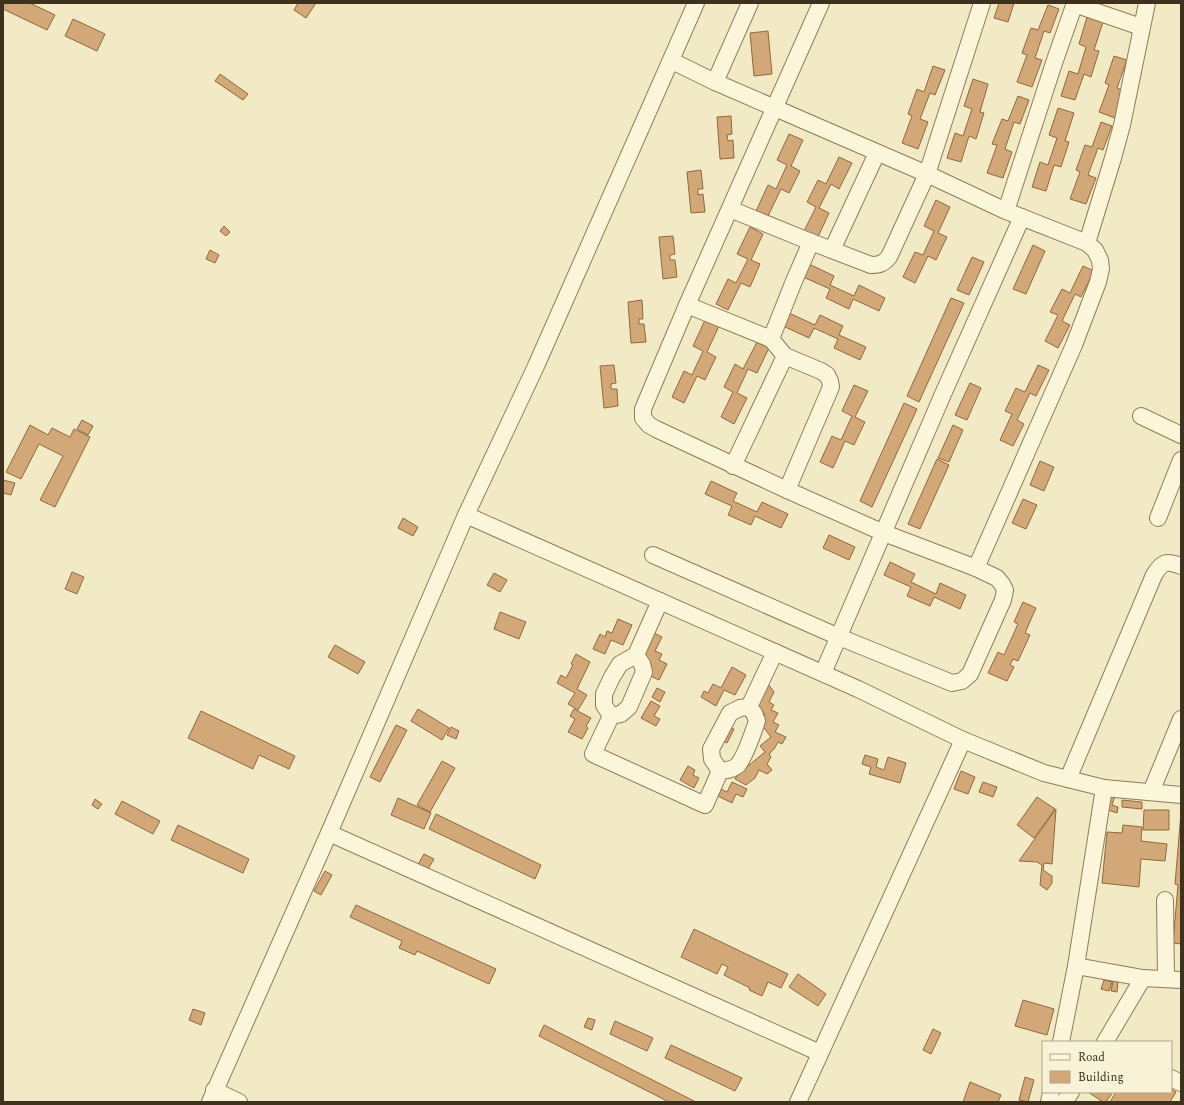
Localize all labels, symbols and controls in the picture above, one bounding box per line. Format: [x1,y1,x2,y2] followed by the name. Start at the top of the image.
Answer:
[1042,1041,1172,1093] legend
[1078,1048,1105,1067] text: Road
[1078,1068,1124,1087] text: Building

